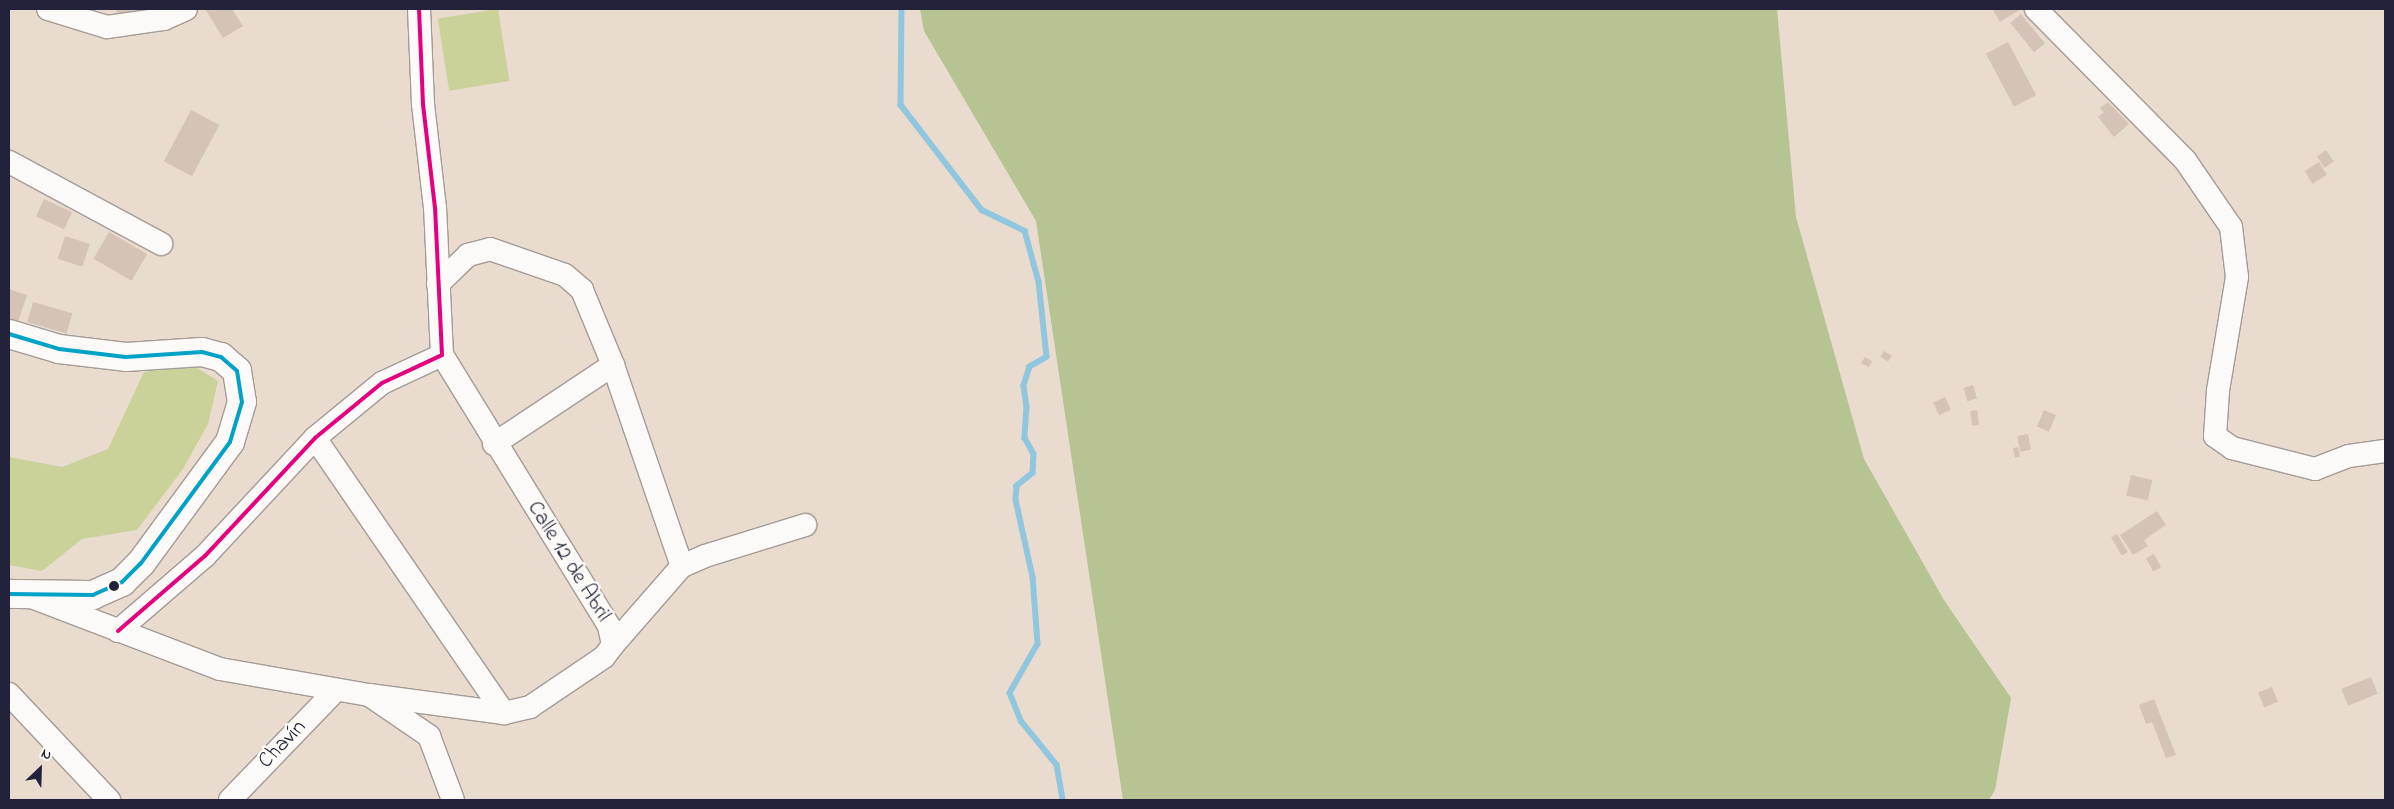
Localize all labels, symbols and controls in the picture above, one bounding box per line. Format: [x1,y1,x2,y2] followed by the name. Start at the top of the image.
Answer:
[520,497,616,627] street label: Calle 12 de Abril
[109,581,119,591] unlabelled marker
[253,715,313,775] street label: Chavín
[38,743,55,766] text: N
[15,744,65,794] north arrow

